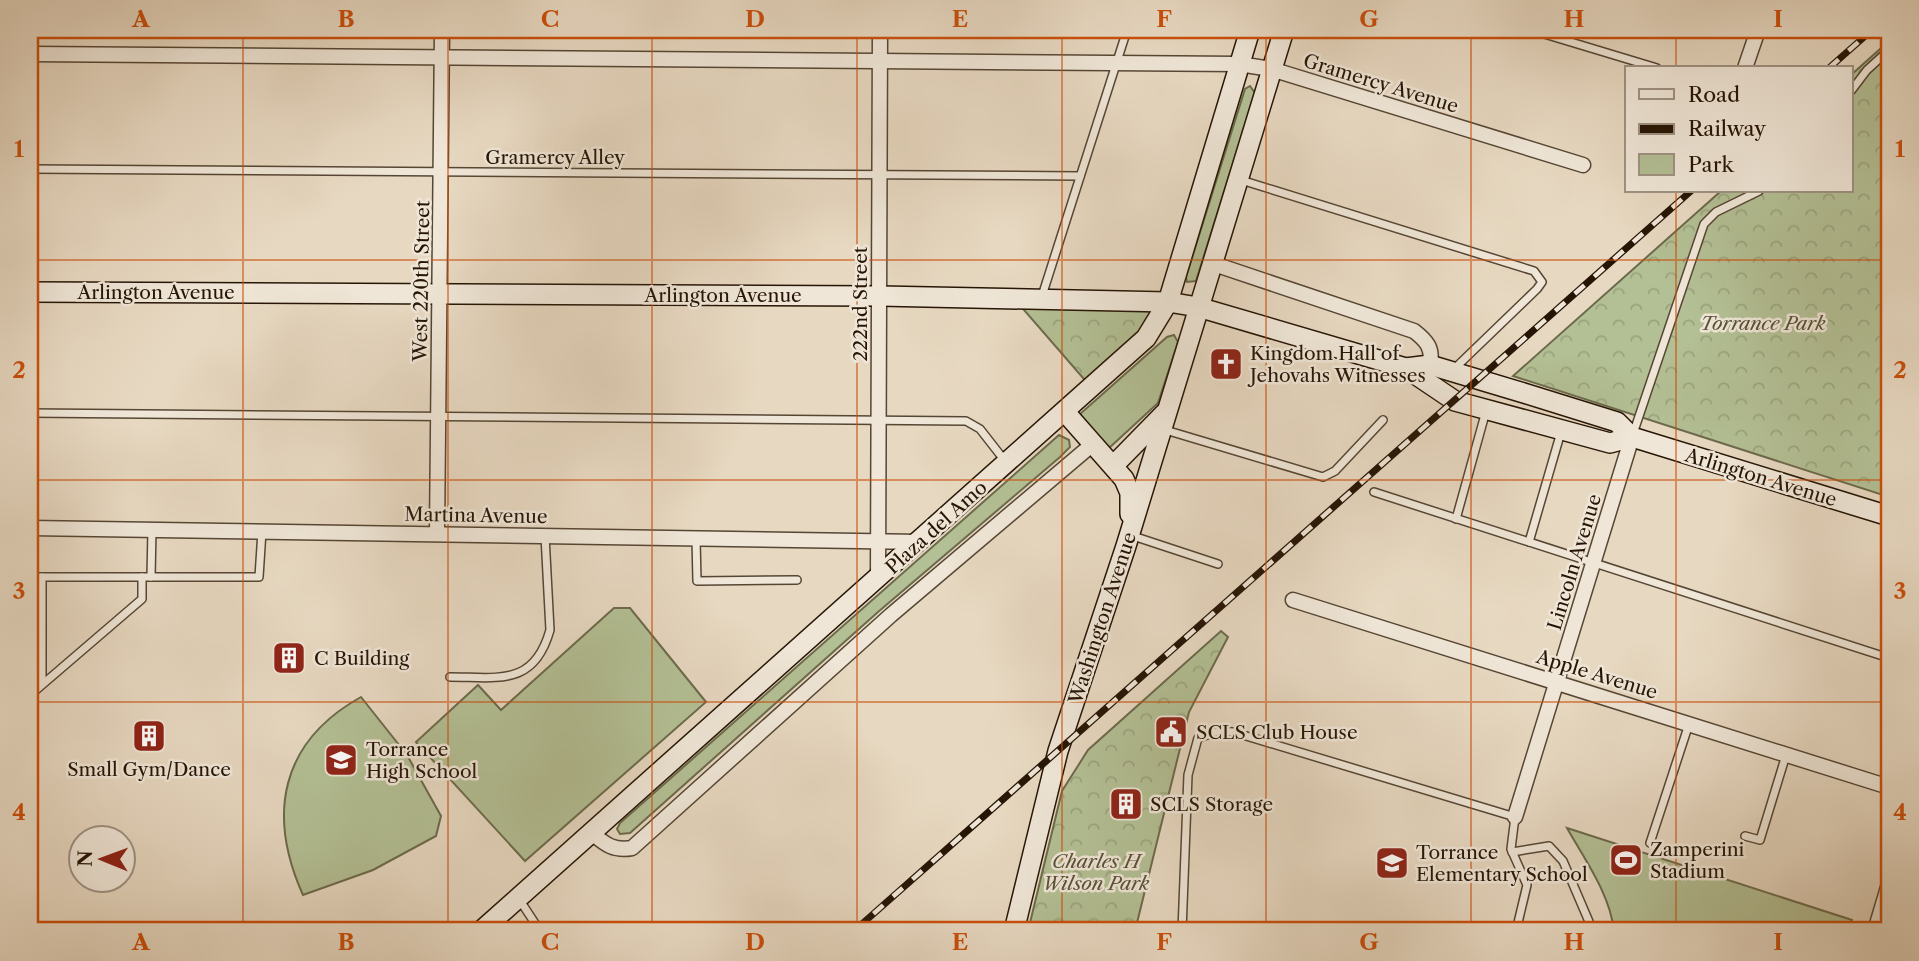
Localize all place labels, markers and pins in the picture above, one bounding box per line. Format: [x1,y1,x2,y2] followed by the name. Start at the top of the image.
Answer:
[1247,342,1426,387] place label: Kingdom Hall of Jehovahs Witnesses
[1207,345,1245,383] church icon: Kingdom Hall of Jehovahs Witnesses
[270,639,308,677] building icon: C Building
[314,647,410,670] place label: C Building
[1152,713,1190,751] public building icon: SCLS Club House
[130,717,168,755] building icon: Small Gym/Dance
[1196,721,1358,744] place label: SCLS Club House
[366,738,478,783] place label: Torrance High School
[322,741,360,779] school or university icon: Torrance High School
[67,758,231,781] place label: Small Gym/Dance
[1107,785,1145,823] building icon: SCLS Storage
[1150,793,1273,816] place label: SCLS Storage
[1650,838,1745,883] place label: Zamperini Stadium
[1416,841,1588,886] place label: Torrance Elementary School
[1607,841,1645,879] sports icon: Zamperini Stadium
[1373,844,1411,882] school or university icon: Torrance Elementary School

